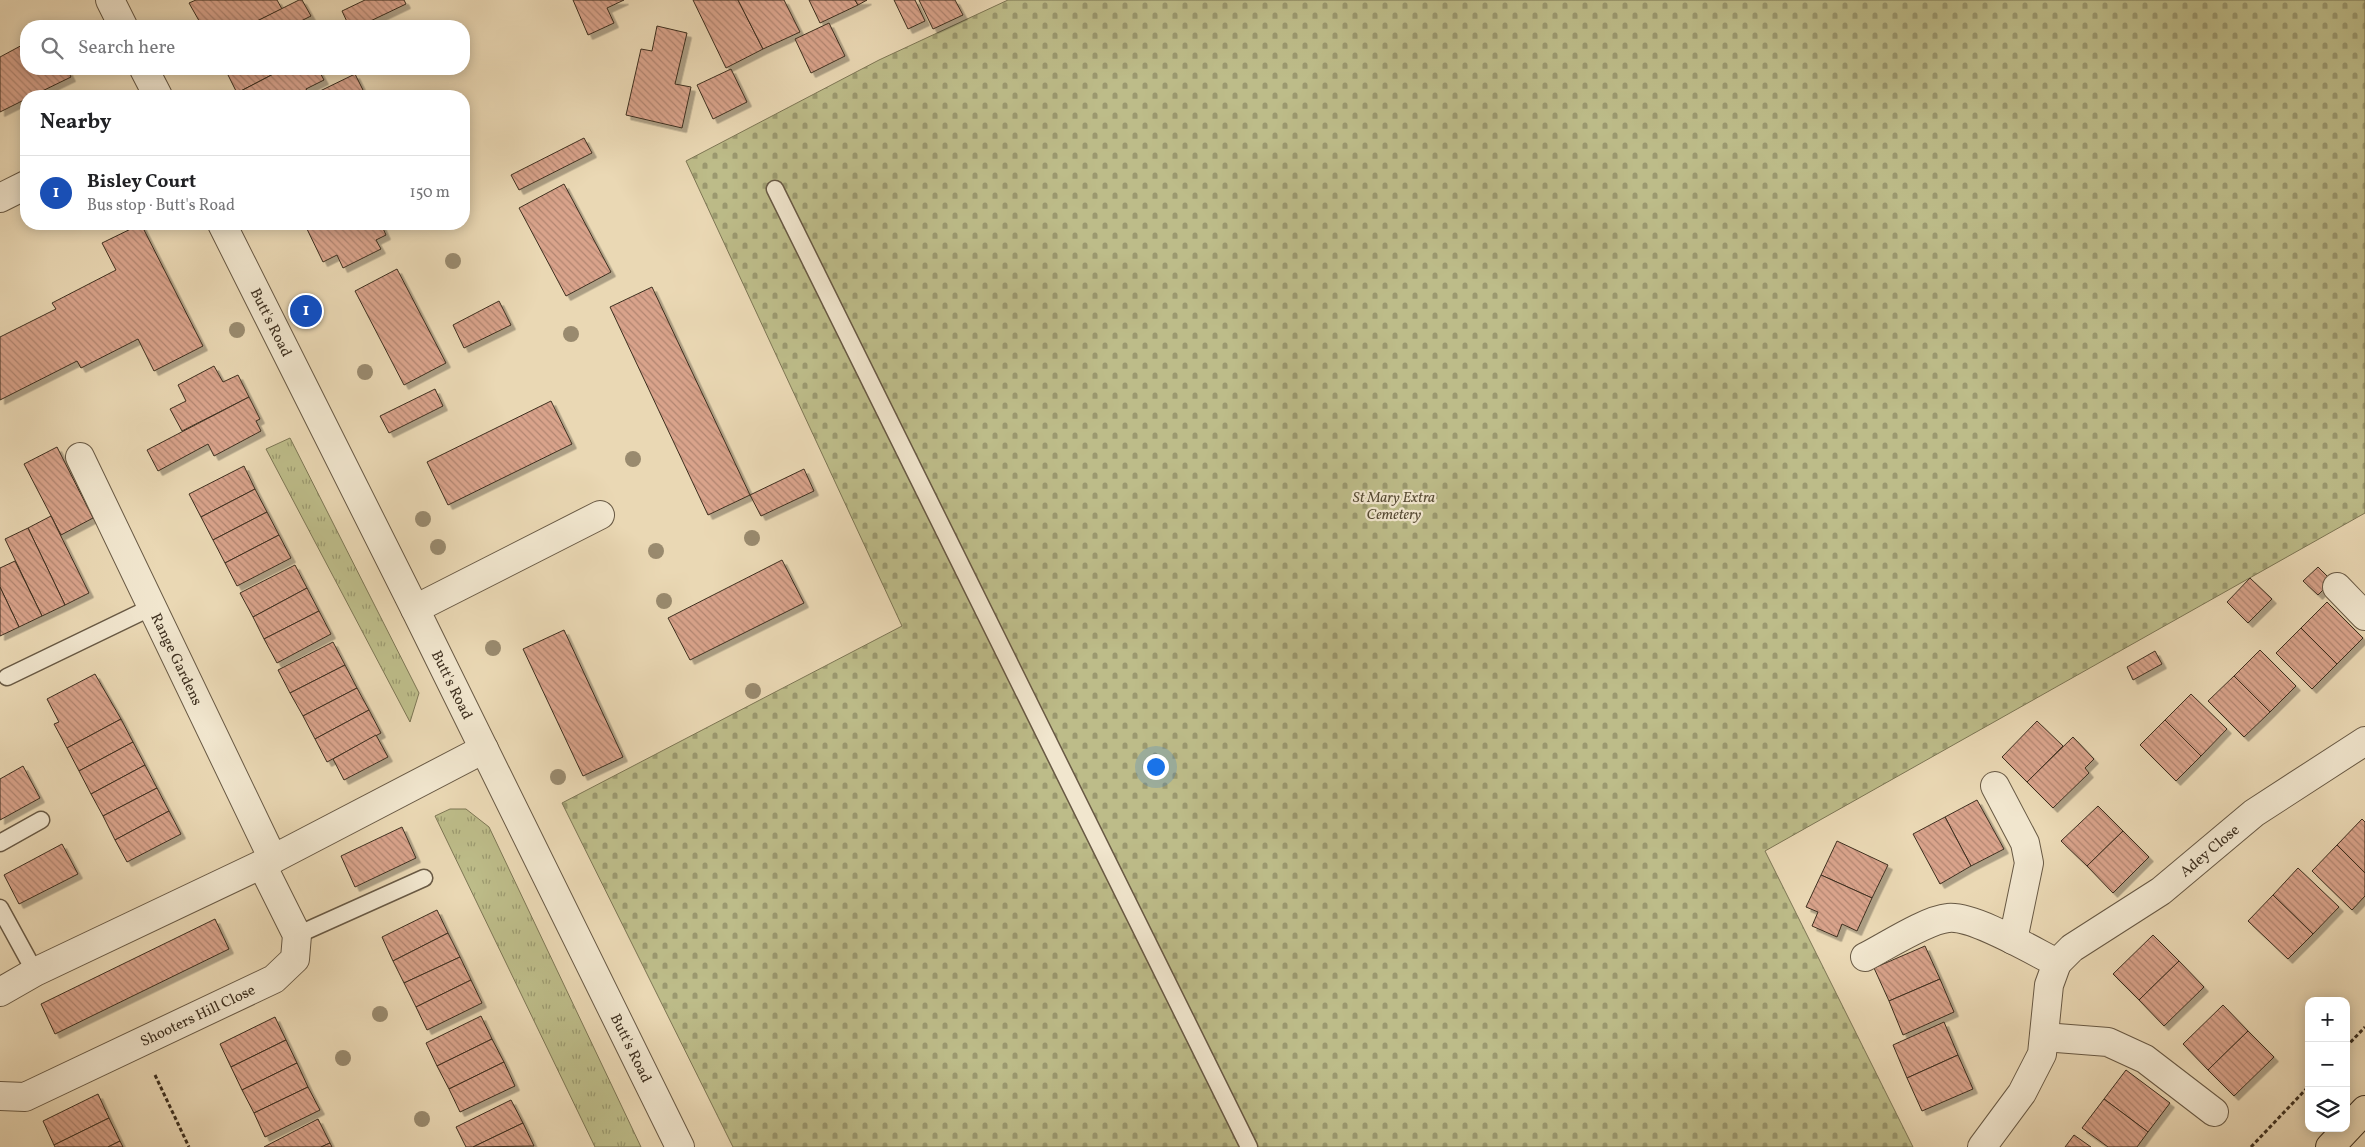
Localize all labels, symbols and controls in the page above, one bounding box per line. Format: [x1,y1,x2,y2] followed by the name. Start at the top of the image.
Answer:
[20,20,470,75] search box
[38,34,66,62] icon: search
[78,35,175,61] text: Search here
[40,108,111,137] text: Nearby
[87,169,196,195] text: Bisley Court
[53,182,59,204] text: 1
[409,182,450,204] text: 150 m
[87,195,235,217] text: Bus stop · Butt's Road
[244,285,296,361] street label: Butt's Road
[290,292,322,330] pin: 1
[1353,488,1435,526] park label: St Mary Extra Cemetery
[144,610,207,709] street label: Range Gardens
[425,647,477,723] street label: Butt's Road
[1143,754,1169,780] your location
[2176,820,2245,883] street label: Adey Close
[137,980,259,1053] street label: Shooters Hill Close
[2305,997,2350,1132] map controls
[2305,997,2350,1042] button: +
[604,1011,656,1087] street label: Butt's Road
[2305,1042,2350,1087] button: −
[2305,1087,2350,1132] button: layers

